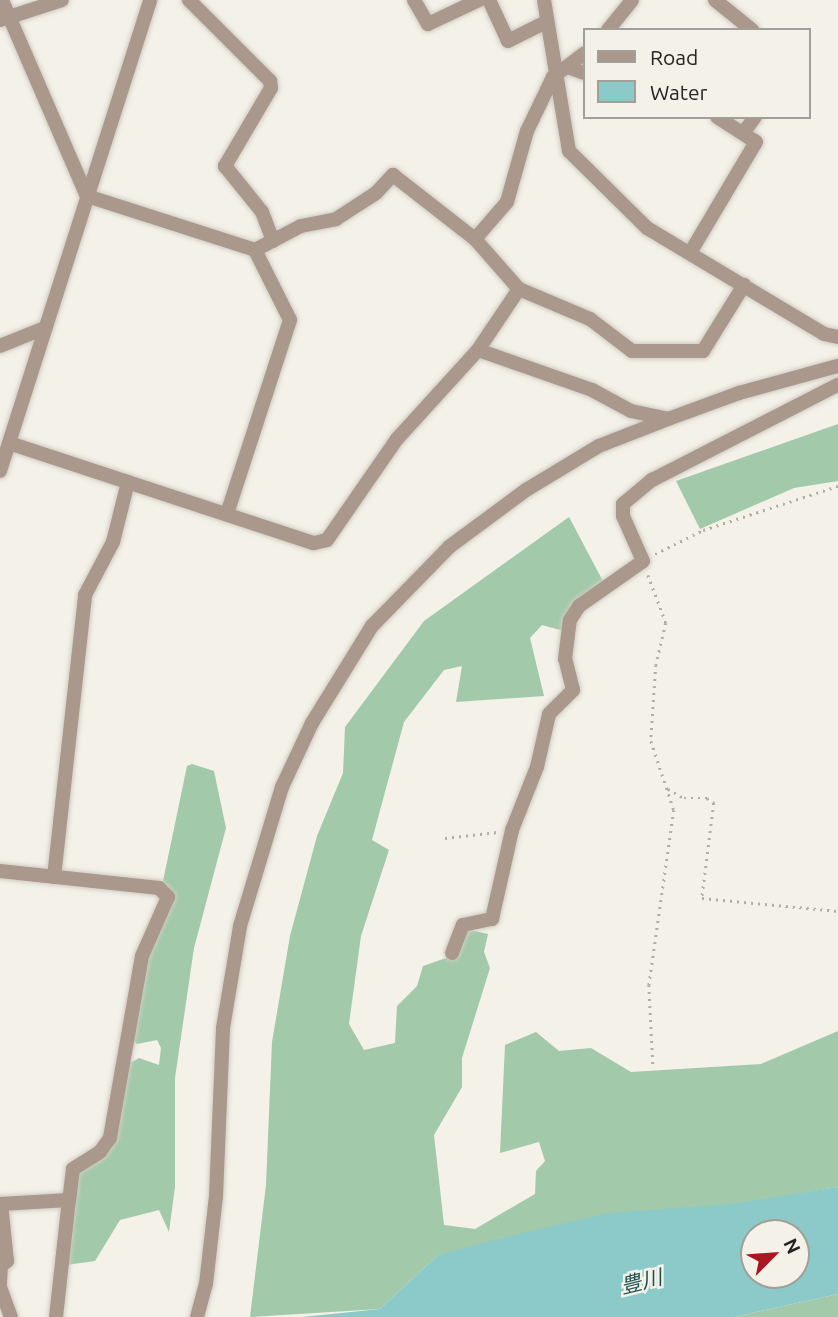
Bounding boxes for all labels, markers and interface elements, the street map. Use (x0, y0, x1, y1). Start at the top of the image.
legend (582, 28, 810, 119)
text: Road (650, 45, 698, 69)
text: Water (650, 80, 708, 104)
north arrow (740, 1219, 810, 1289)
text: N (779, 1235, 805, 1257)
water label: 豊川 (618, 1264, 664, 1298)

